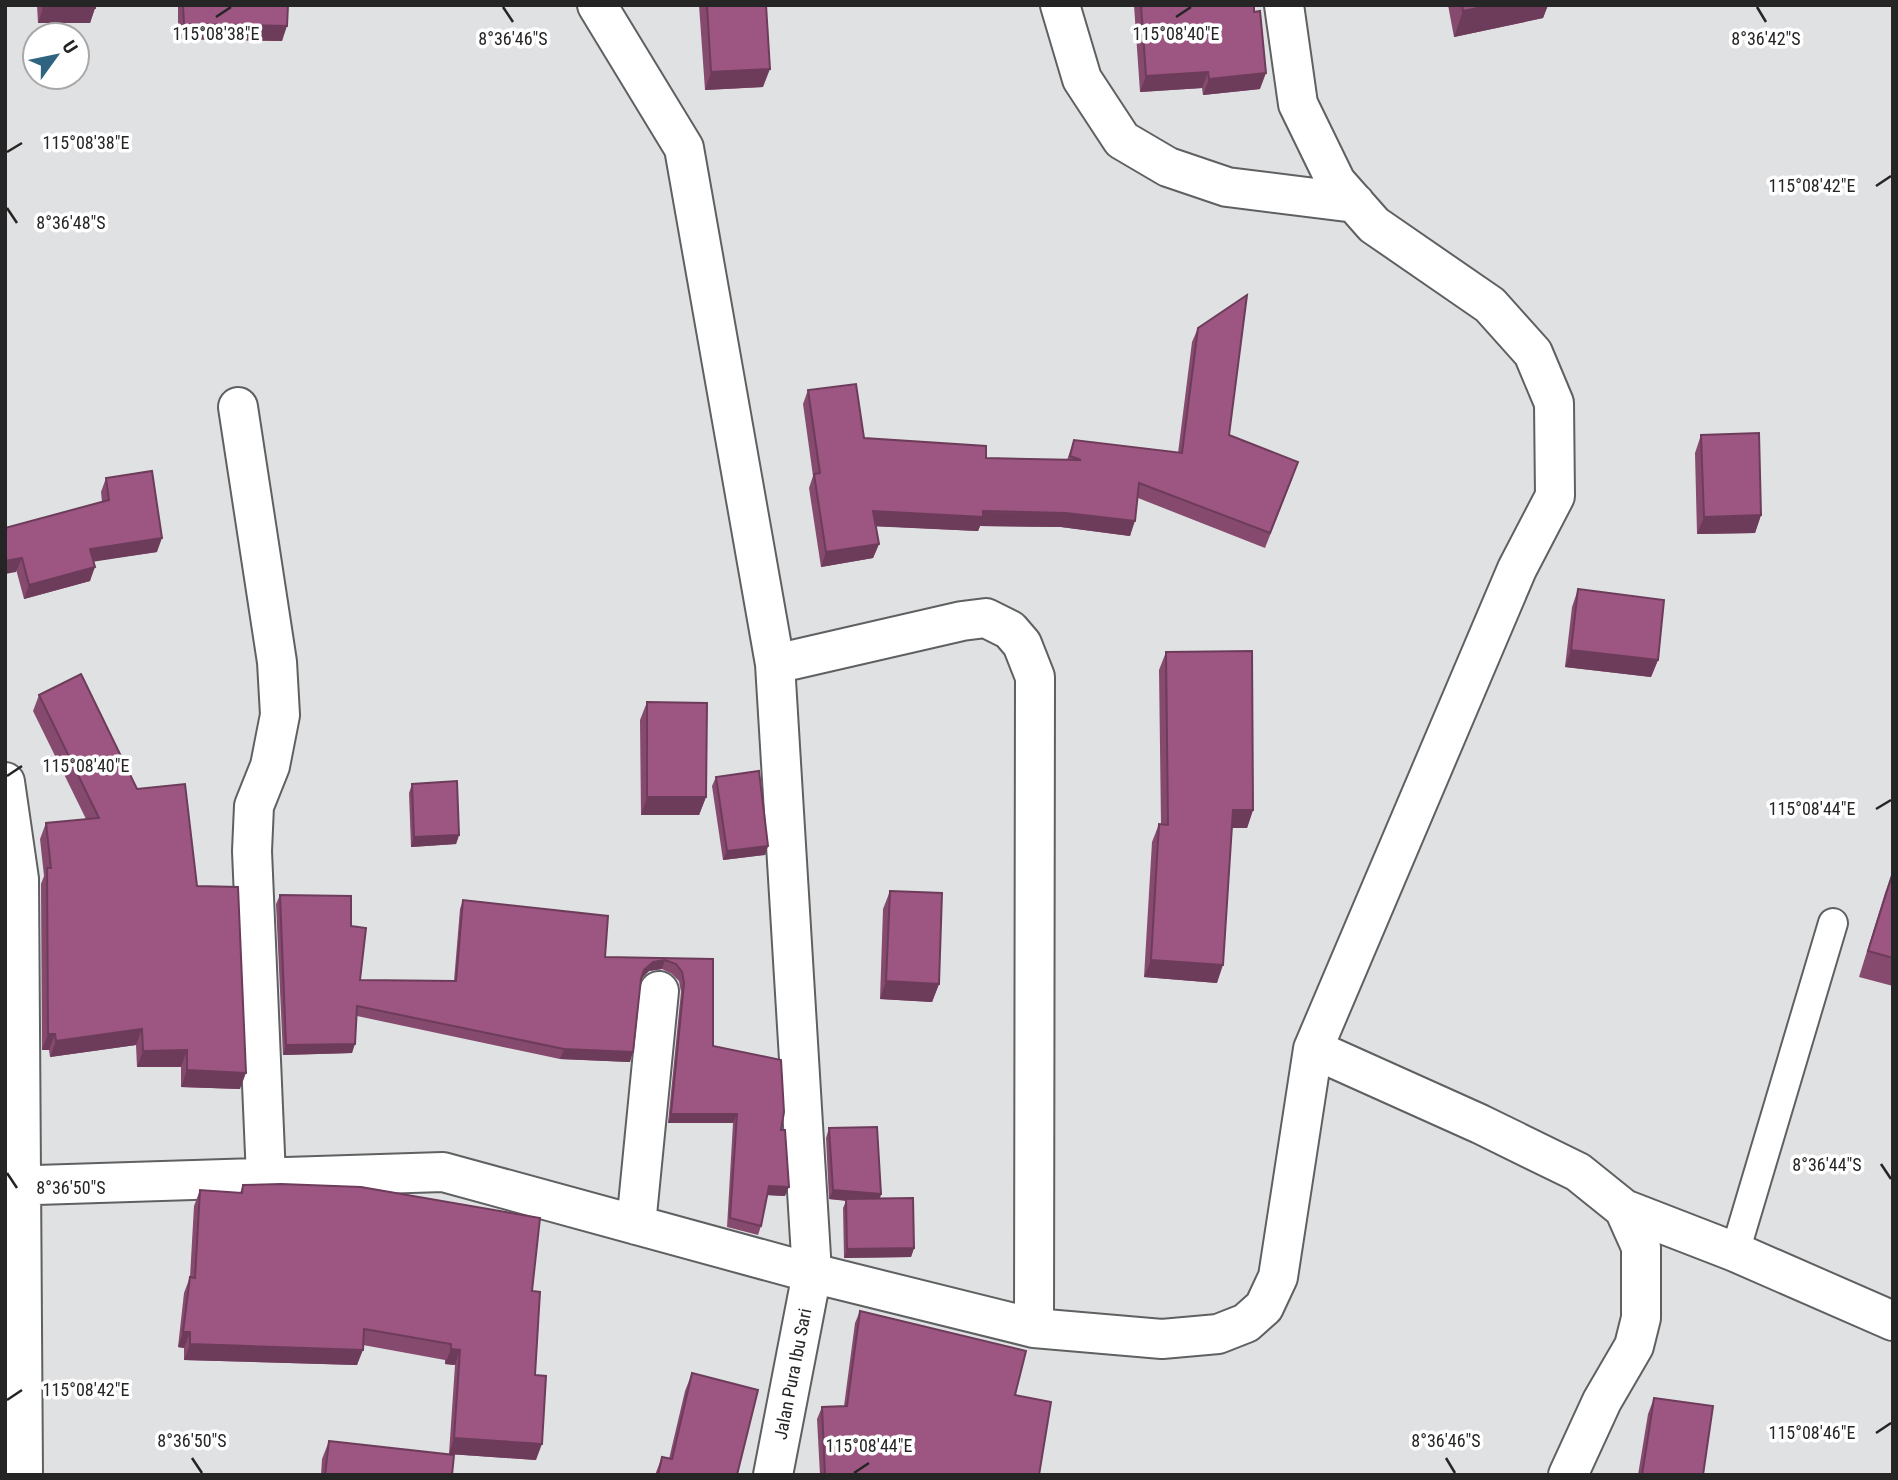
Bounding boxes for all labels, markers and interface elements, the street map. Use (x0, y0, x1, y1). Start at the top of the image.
north arrow (21, 21, 91, 91)
text: 115°08'38"E (173, 23, 259, 44)
text: 115°08'40"E (1133, 23, 1219, 44)
text: 8°36'46"S (478, 28, 548, 49)
text: 8°36'42"S (1731, 28, 1801, 49)
text: U (57, 36, 82, 58)
text: 115°08'38"E (43, 132, 129, 153)
text: 115°08'42"E (1769, 175, 1855, 196)
text: 8°36'48"S (36, 212, 106, 233)
text: 115°08'40"E (43, 755, 129, 776)
text: 115°08'44"E (1769, 798, 1855, 819)
text: 8°36'44"S (1792, 1154, 1862, 1175)
text: 8°36'50"S (36, 1177, 106, 1198)
street label: Jalan Pura Ibu Sari (769, 1306, 816, 1441)
text: 115°08'42"E (43, 1379, 129, 1400)
text: 115°08'46"E (1769, 1422, 1855, 1443)
text: 8°36'50"S (157, 1430, 227, 1451)
text: 8°36'46"S (1411, 1430, 1481, 1451)
text: 115°08'44"E (826, 1435, 912, 1456)

